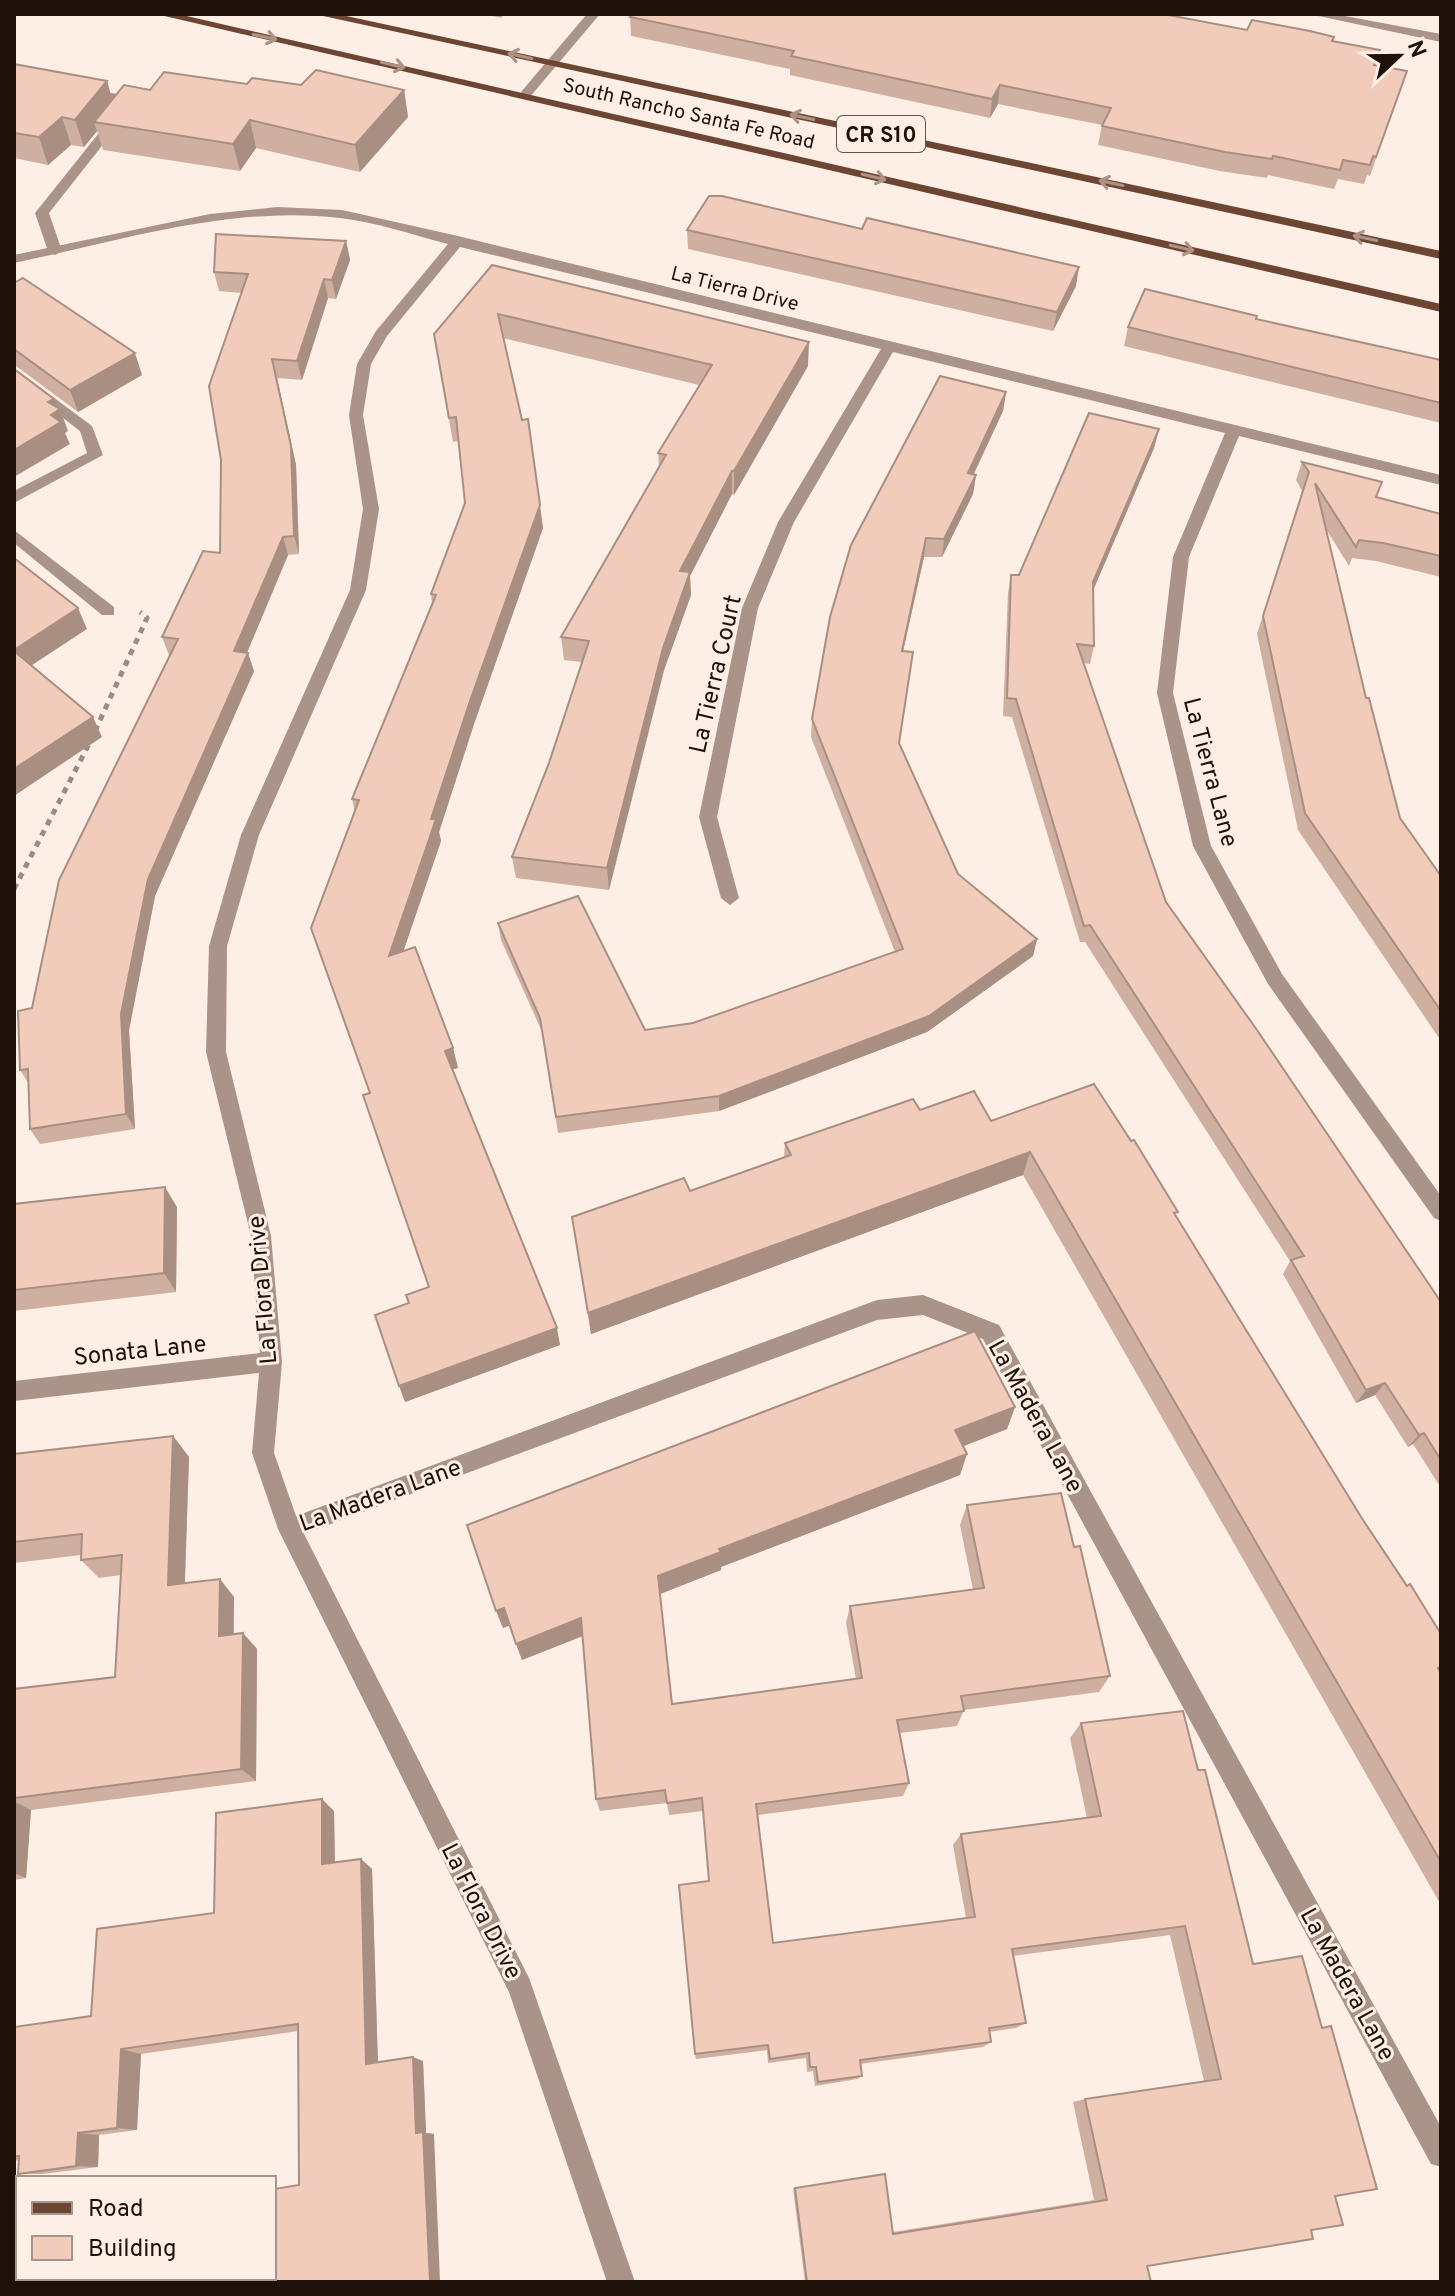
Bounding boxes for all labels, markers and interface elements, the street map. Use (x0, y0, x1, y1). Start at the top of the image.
north arrow (1359, 16, 1439, 96)
one-way arrow (252, 30, 278, 45)
text: N (1400, 37, 1431, 62)
one-way arrow (508, 48, 533, 63)
one-way arrow (379, 58, 405, 73)
street label: South Rancho Santa Fe Road (560, 73, 817, 157)
one-way arrow (789, 109, 815, 124)
road number: CR S10 (837, 116, 925, 152)
one-way arrow (861, 170, 886, 185)
one-way arrow (1098, 175, 1124, 190)
one-way arrow (1352, 230, 1378, 245)
one-way arrow (1168, 242, 1194, 257)
street label: La Tierra Drive (668, 261, 801, 318)
street label: La Tierra Court (684, 592, 750, 757)
street label: La Tierra Lane (1175, 695, 1243, 851)
street label: La Flora Drive (243, 1214, 285, 1365)
street label: Sonata Lane (72, 1330, 208, 1374)
street label: La Madera Lane (980, 1335, 1089, 1499)
street label: La Madera Lane (296, 1454, 466, 1540)
street label: La Flora Drive (433, 1839, 527, 1985)
street label: La Madera Lane (1292, 1903, 1401, 2067)
legend (16, 2176, 276, 2280)
text: Road (88, 2195, 144, 2225)
text: Building (88, 2235, 177, 2265)

